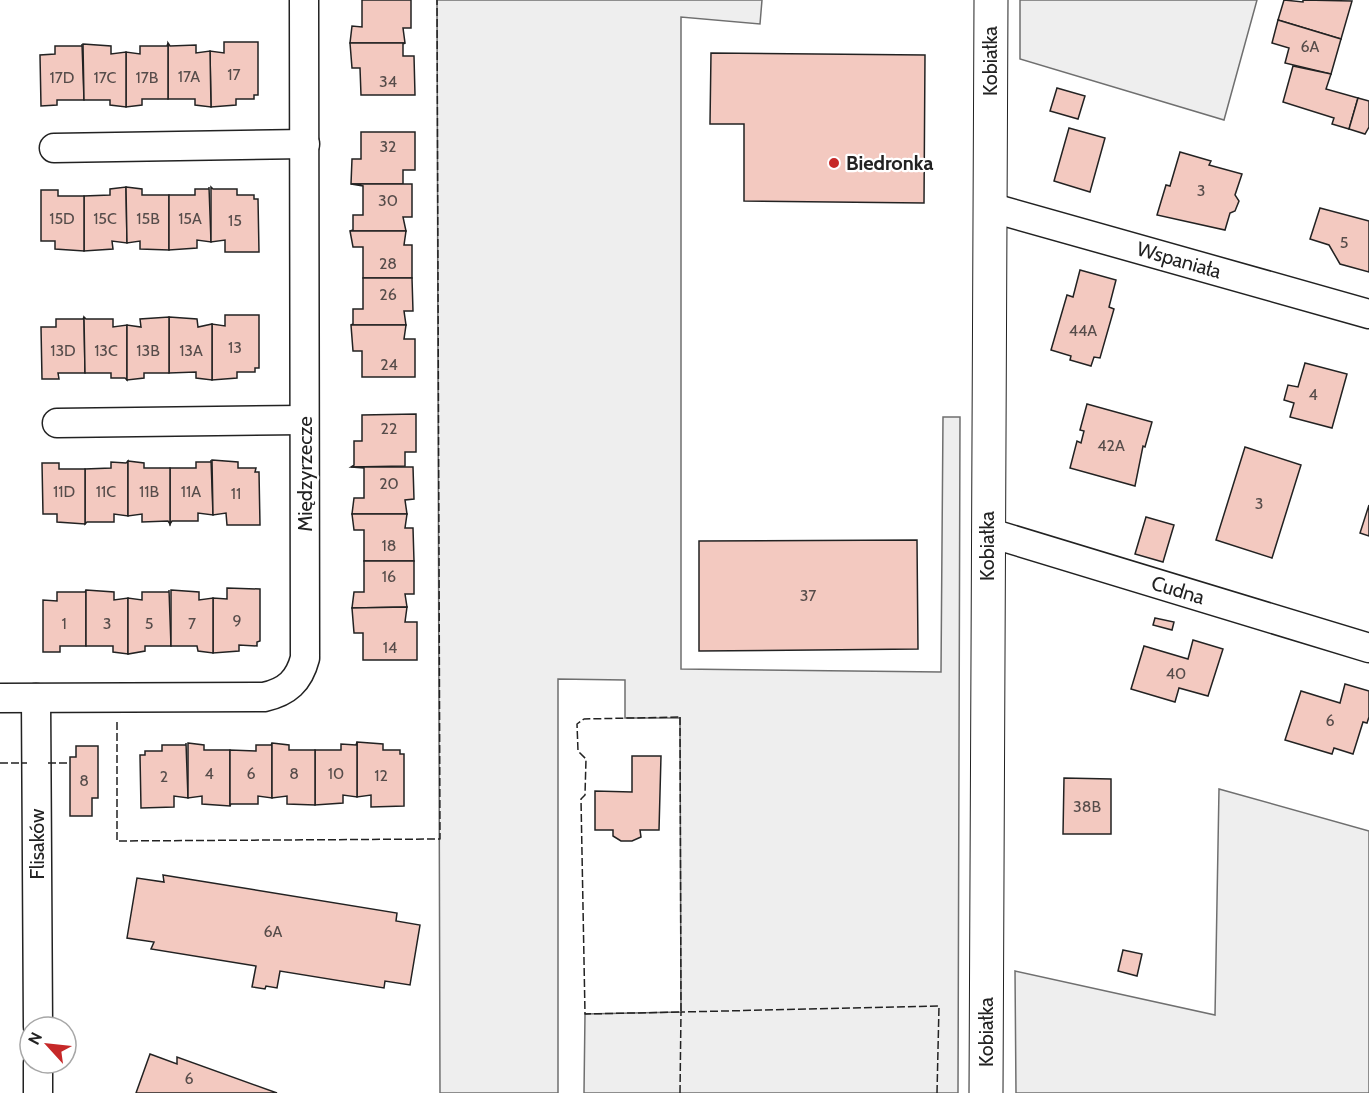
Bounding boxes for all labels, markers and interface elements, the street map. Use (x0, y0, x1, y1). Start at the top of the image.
street label: Kobiałka (978, 26, 1002, 96)
house number: 6A (1301, 37, 1320, 56)
house number: 17 (227, 65, 241, 84)
house number: 17A (178, 67, 200, 86)
house number: 17D (50, 68, 74, 87)
house number: 17C (94, 68, 117, 87)
house number: 17B (136, 68, 159, 87)
house number: 34 (379, 72, 397, 91)
house number: 32 (379, 137, 397, 156)
place label: Biedronka (846, 151, 933, 175)
marker: Biedronka (827, 156, 841, 170)
house number: 3 (1197, 181, 1205, 200)
house number: 30 (378, 191, 398, 210)
house number: 15D (49, 209, 75, 228)
house number: 15C (93, 209, 117, 228)
house number: 15B (136, 209, 160, 228)
house number: 15A (178, 209, 202, 228)
house number: 15 (228, 211, 242, 230)
house number: 5 (1340, 233, 1348, 252)
street label: Wspaniała (1134, 237, 1224, 284)
house number: 28 (379, 254, 397, 273)
house number: 26 (379, 285, 397, 304)
house number: 44A (1069, 321, 1097, 340)
house number: 13 (228, 338, 242, 357)
house number: 13D (50, 341, 76, 360)
house number: 13C (94, 341, 118, 360)
house number: 13B (136, 341, 160, 360)
house number: 13A (179, 341, 203, 360)
house number: 24 (380, 355, 398, 374)
house number: 4 (1308, 385, 1318, 404)
street label: Międzyrzecze (293, 416, 317, 532)
house number: 22 (381, 419, 397, 438)
house number: 42A (1097, 436, 1125, 455)
house number: 20 (379, 474, 399, 493)
house number: 11D (53, 482, 75, 501)
house number: 11C (96, 482, 116, 501)
house number: 11B (139, 482, 159, 501)
house number: 11A (181, 482, 201, 501)
house number: 11 (231, 484, 241, 503)
house number: 3 (1255, 494, 1263, 513)
street label: Kobiałka (975, 511, 999, 581)
house number: 18 (382, 536, 396, 555)
house number: 16 (382, 567, 396, 586)
street label: Cudna (1148, 571, 1208, 610)
house number: 37 (800, 586, 816, 605)
house number: 9 (232, 611, 242, 630)
house number: 1 (61, 614, 67, 633)
house number: 3 (103, 614, 111, 633)
house number: 5 (145, 614, 153, 633)
house number: 7 (188, 614, 196, 633)
house number: 14 (383, 638, 397, 657)
house number: 40 (1166, 664, 1186, 683)
house number: 6 (1325, 711, 1335, 730)
house number: 4 (204, 764, 214, 783)
house number: 6 (246, 764, 256, 783)
house number: 8 (289, 764, 299, 783)
house number: 10 (328, 764, 344, 783)
house number: 12 (374, 766, 388, 785)
house number: 2 (160, 767, 168, 786)
house number: 8 (79, 771, 89, 790)
house number: 38B (1073, 797, 1101, 816)
street label: Flisaków (25, 808, 49, 880)
house number: 6A (264, 922, 283, 941)
street label: Kobiałka (974, 997, 998, 1067)
north arrow (18, 1015, 78, 1075)
text: N (24, 1029, 46, 1048)
house number: 6 (184, 1069, 194, 1088)

